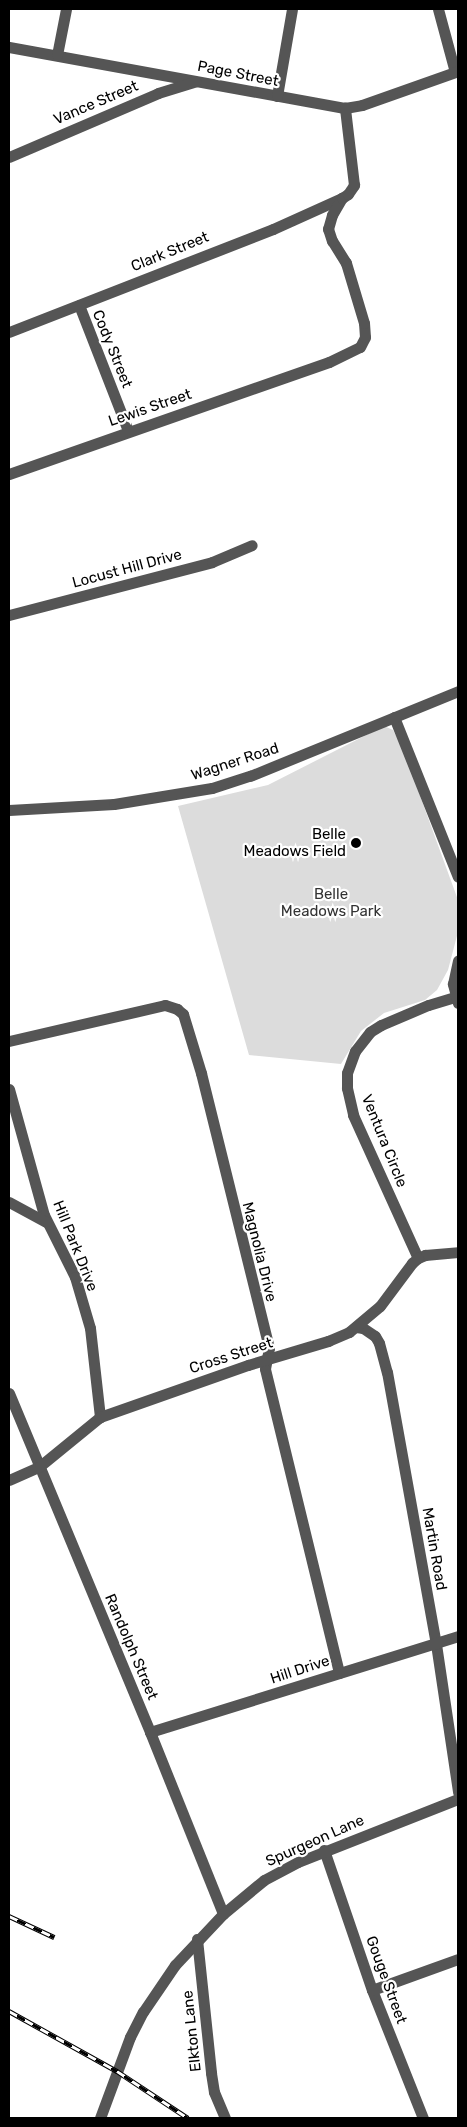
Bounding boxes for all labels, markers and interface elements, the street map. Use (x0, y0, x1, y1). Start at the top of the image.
street label: Page Street (196, 57, 280, 91)
street label: Vance Street (51, 77, 141, 129)
street label: Clark Street (128, 228, 212, 276)
street label: Cody Street (88, 307, 136, 391)
street label: Lewis Street (106, 385, 194, 431)
street label: Locust Hill Drive (70, 546, 184, 592)
street label: Wagner Road (189, 739, 281, 785)
place label: Belle Meadows Field (244, 825, 346, 860)
marker: Belle Meadows Field (350, 837, 362, 849)
park label: Belle Meadows Park (281, 885, 381, 920)
street label: Ventura Circle (357, 1092, 411, 1190)
street label: Hill Park Drive (49, 1198, 101, 1294)
street label: Magnolia Drive (238, 1200, 280, 1304)
street label: Cross Street (187, 1334, 275, 1378)
street label: Martin Road (418, 1506, 450, 1592)
street label: Randolph Street (101, 1591, 161, 1703)
street label: Hill Drive (268, 1652, 332, 1688)
street label: Spurgeon Lane (263, 1811, 367, 1871)
street label: Gouge Street (362, 1934, 410, 2026)
street label: Elkton Lane (179, 1989, 205, 2073)

